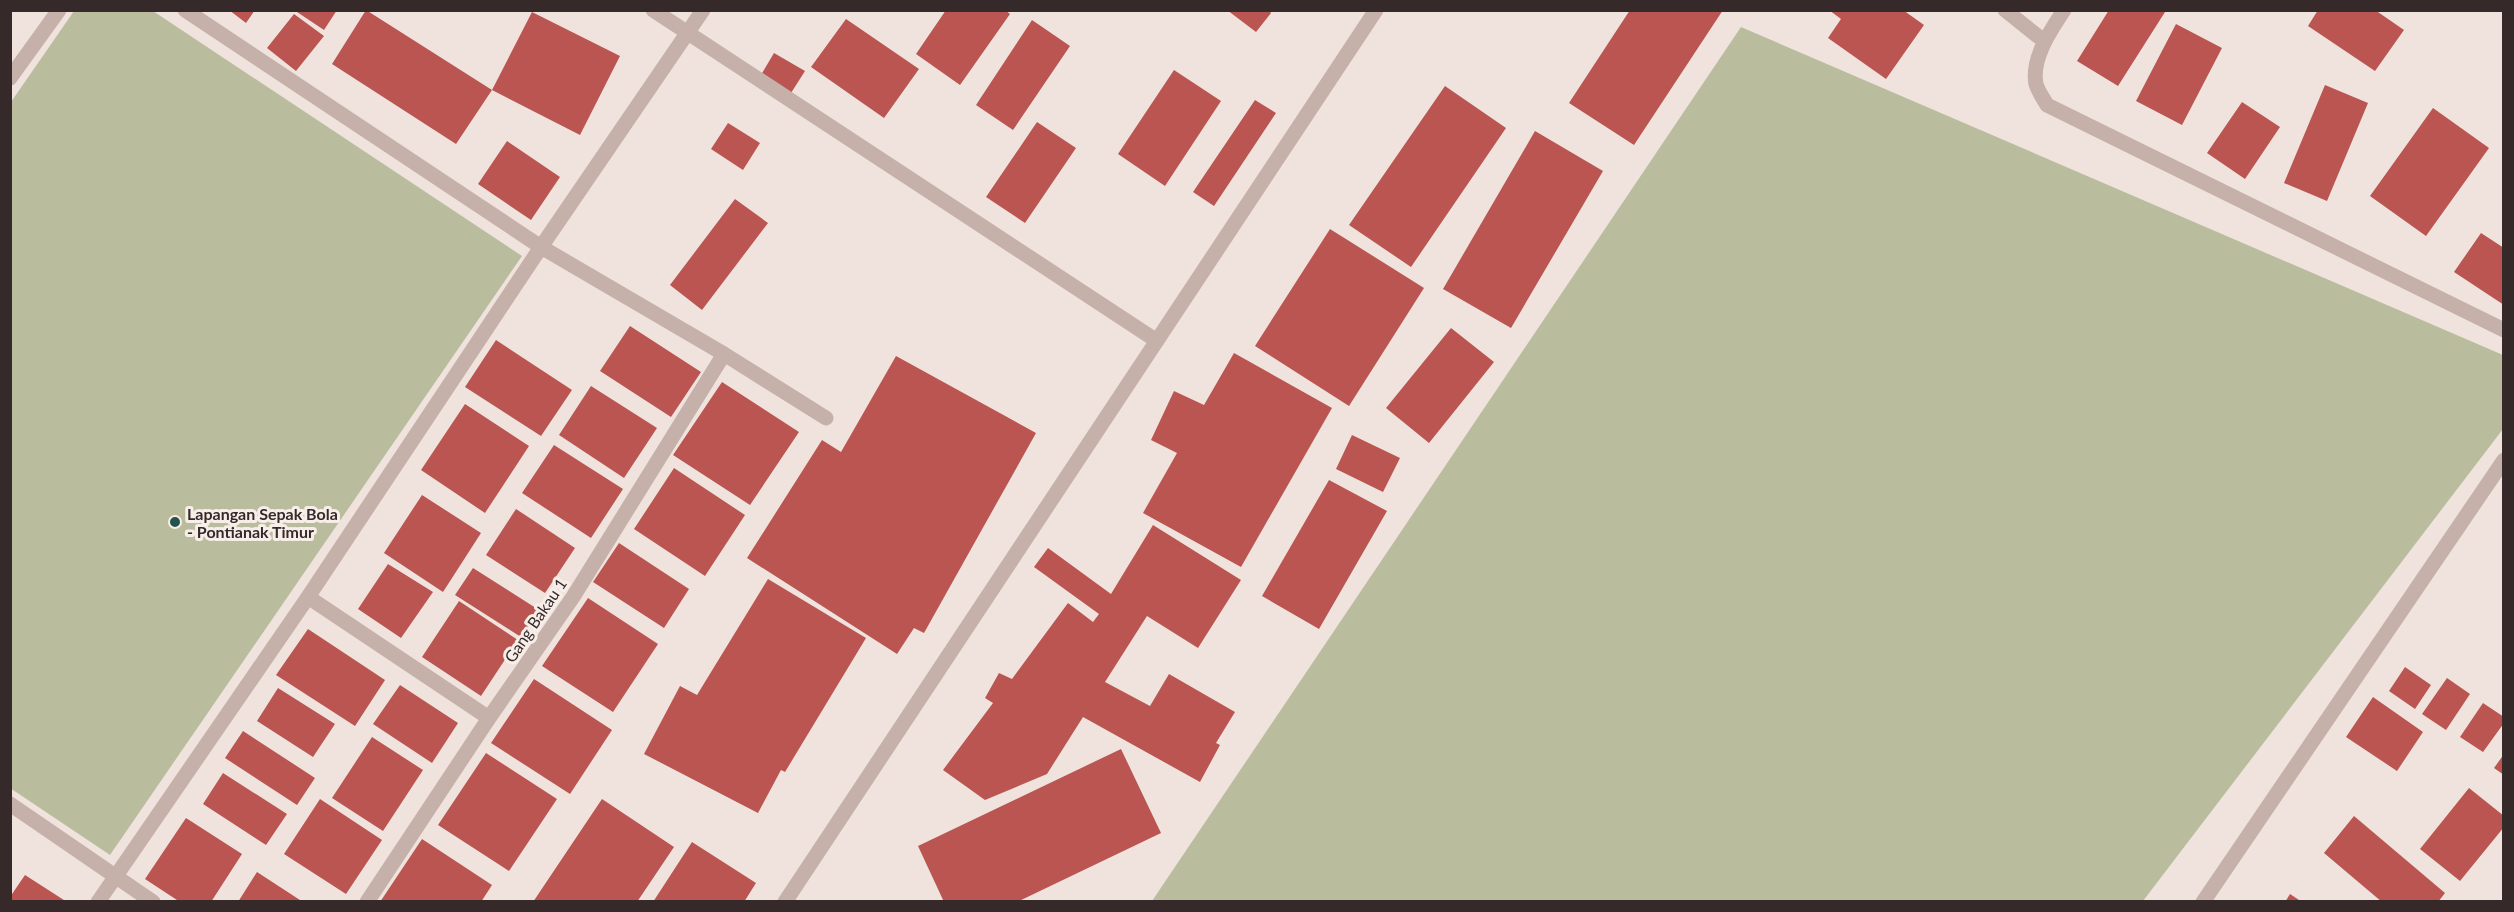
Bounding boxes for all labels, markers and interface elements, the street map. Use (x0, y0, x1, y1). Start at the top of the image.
place label: Lapangan Sepak Bola - Pontianak Timur (187, 504, 338, 541)
marker: Lapangan Sepak Bola - Pontianak Timur (168, 515, 182, 529)
street label: Gang Bakau 1 (500, 574, 570, 666)

